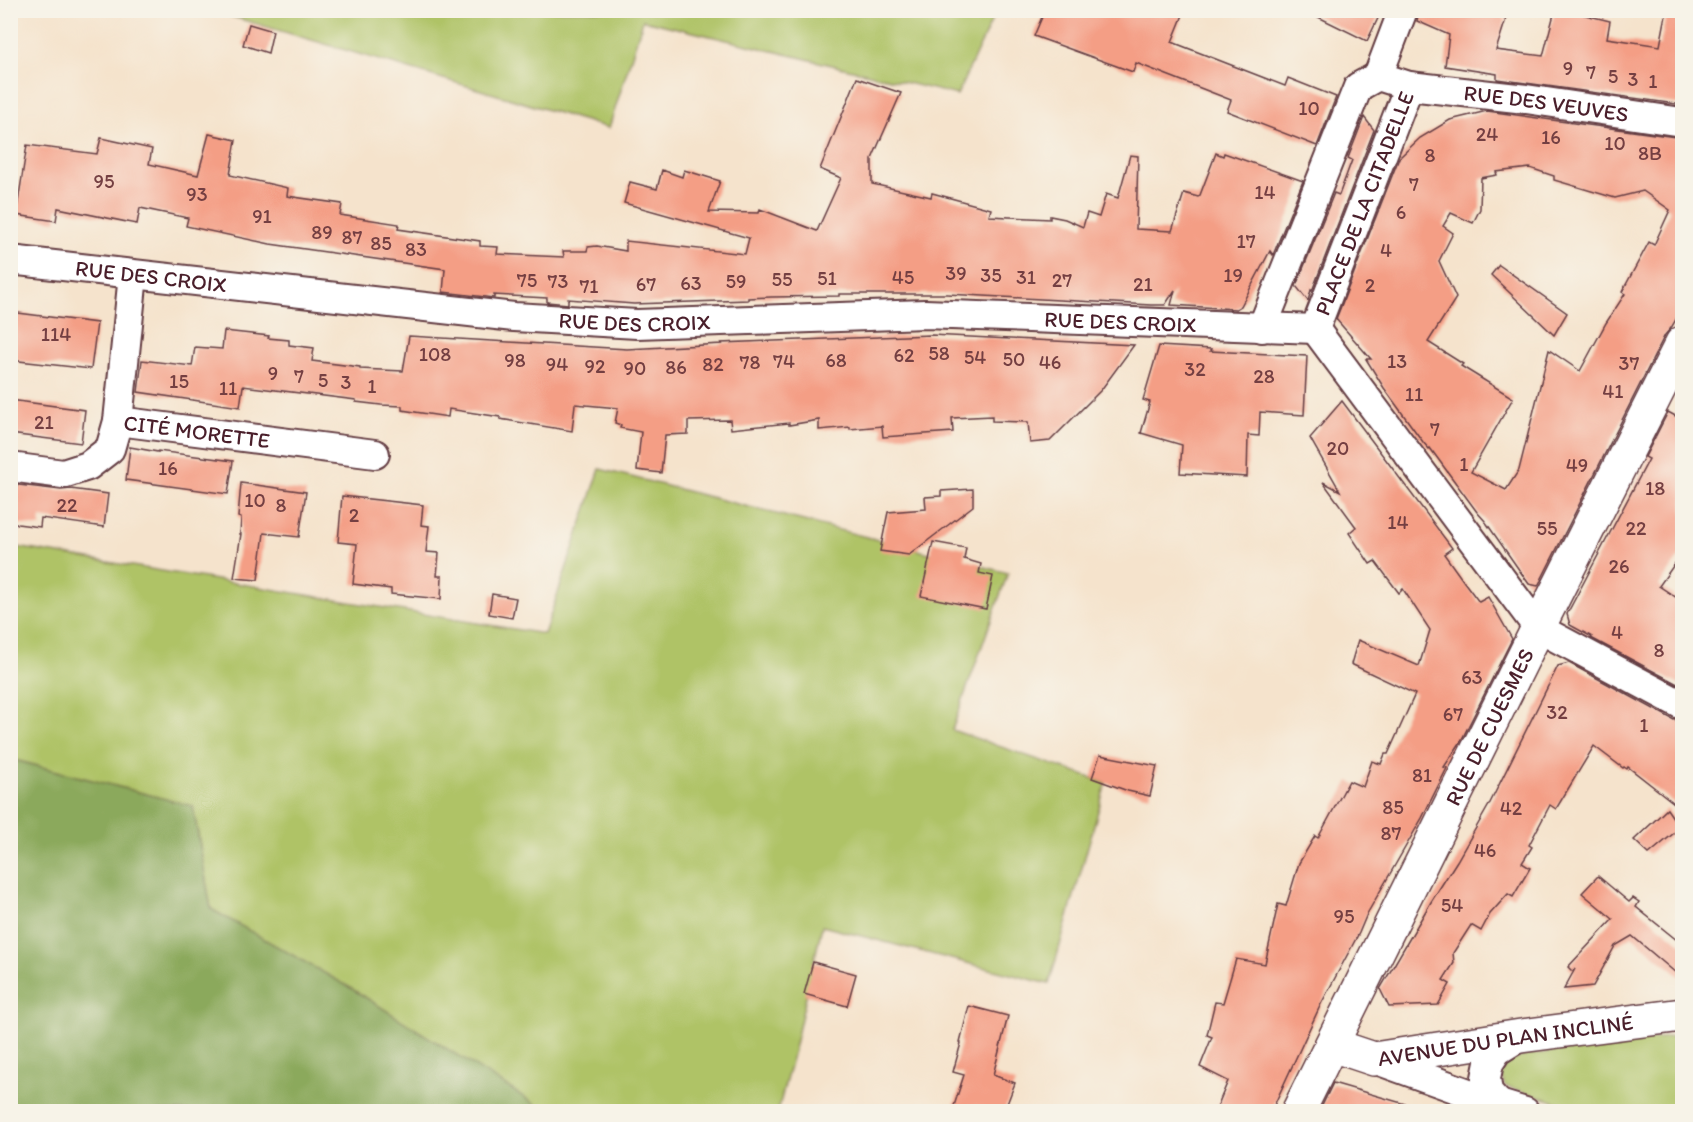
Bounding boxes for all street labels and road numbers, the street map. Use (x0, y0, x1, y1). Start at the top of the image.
street label: RUE DES VEUVES (1462, 79, 1630, 128)
street label: PLACE DE LA CITADELLE (1309, 87, 1420, 319)
street label: RUE DES CROIX (74, 254, 228, 298)
street label: RUE DES CROIX (1044, 306, 1197, 338)
street label: RUE DES CROIX (558, 307, 711, 338)
street label: CITÉ MORETTE (122, 409, 271, 454)
street label: RUE DE CUESMES (1439, 644, 1540, 810)
street label: AVENUE DU PLAN INCLINÉ (1376, 1009, 1635, 1072)

